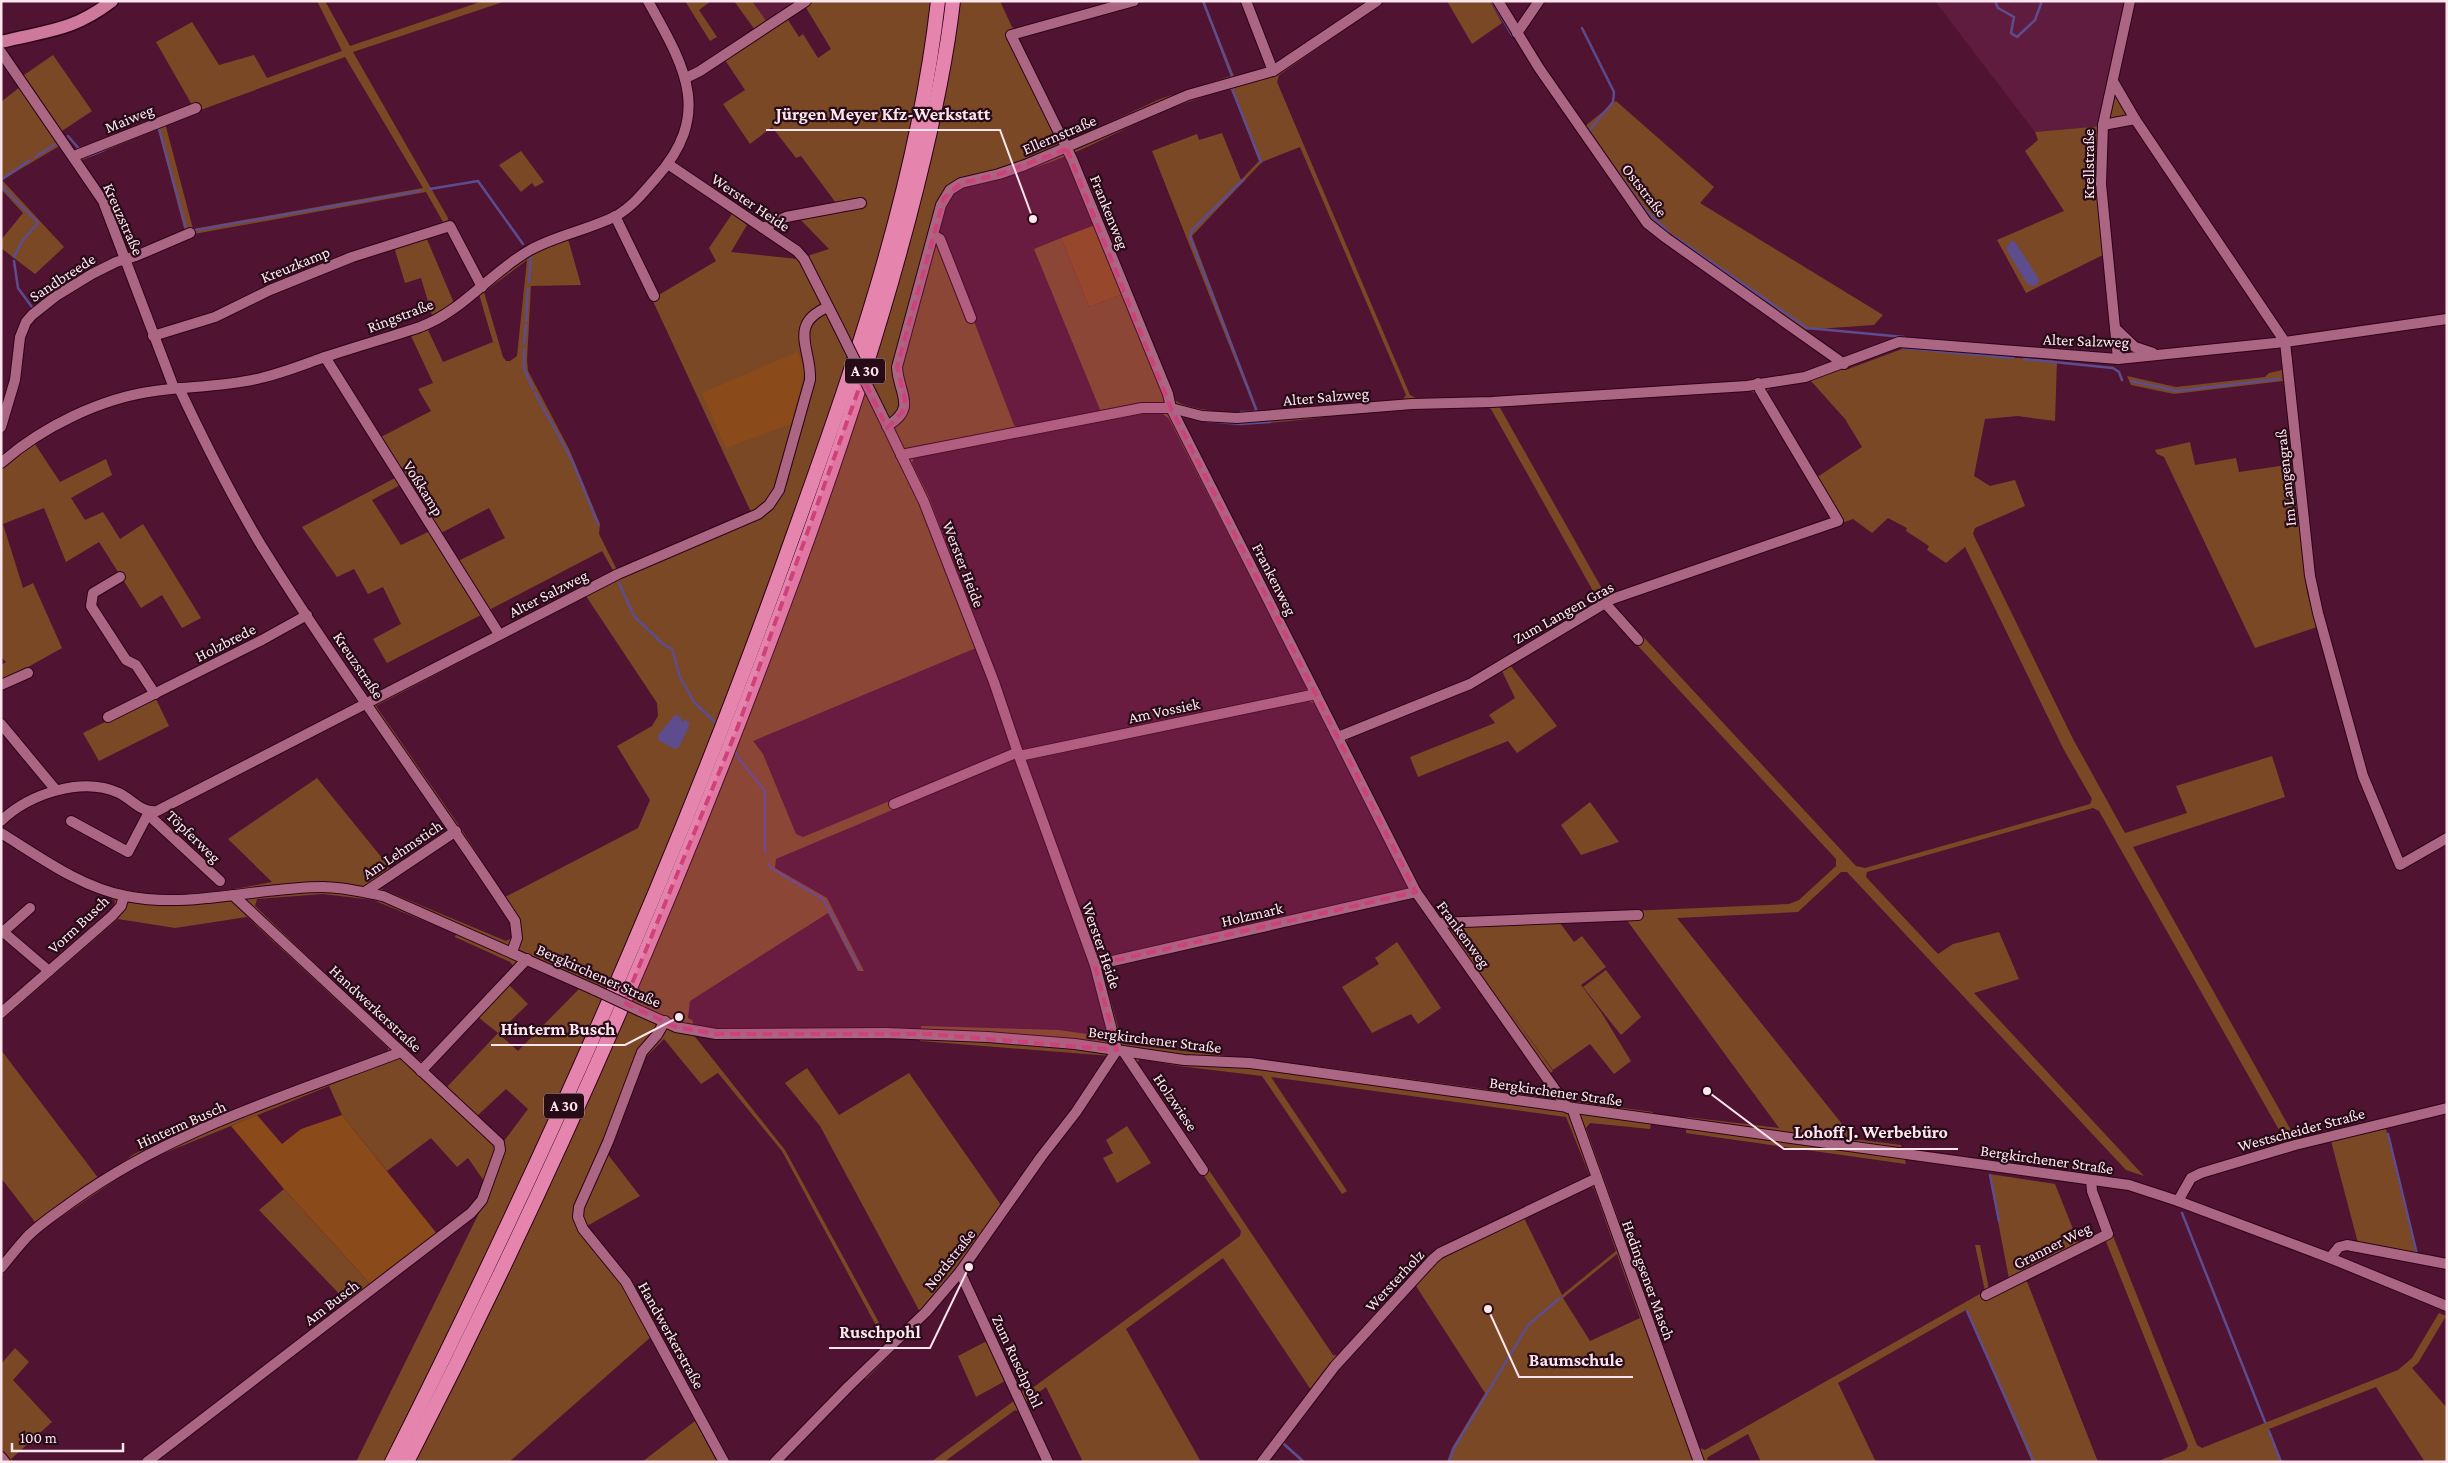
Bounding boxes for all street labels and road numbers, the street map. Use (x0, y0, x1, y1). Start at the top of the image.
street label: Maiweg (102, 101, 157, 137)
street label: Ellernstraße (1020, 111, 1099, 158)
street label: Krellstraße (2080, 129, 2097, 199)
street label: Oststraße (1619, 160, 1671, 220)
street label: Werster Heide (708, 170, 793, 235)
street label: Frankenweg (1086, 173, 1132, 252)
street label: Kreuzstraße (100, 181, 147, 258)
street label: Kreuzkamp (258, 243, 333, 287)
street label: Sandbreede (26, 250, 98, 305)
street label: Ringstraße (365, 295, 436, 337)
street label: Alter Salzweg (2042, 330, 2130, 352)
road number: A 30 (845, 358, 885, 384)
street label: Alter Salzweg (1282, 384, 1370, 410)
street label: Im Langengraß (2272, 428, 2300, 527)
street label: Voßkamp (399, 458, 447, 519)
street label: Werster Heide (939, 519, 988, 610)
street label: Frankenweg (1248, 540, 1300, 619)
street label: Alter Salzweg (506, 566, 591, 622)
street label: Zum Langen Gras (1510, 578, 1617, 648)
street label: Holzbrede (192, 620, 258, 665)
street label: Kreuzstraße (330, 629, 387, 702)
street label: Am Vossiek (1127, 695, 1202, 726)
street label: Töpferweg (163, 807, 224, 867)
street label: Am Lehmstich (359, 816, 446, 882)
street label: Vorm Busch (45, 892, 112, 957)
street label: Frankenweg (1433, 897, 1494, 972)
street label: Werster Heide (1079, 899, 1124, 991)
street label: Holzmark (1220, 899, 1285, 930)
street label: Bergkirchener Straße (534, 940, 664, 1011)
street label: Handwerkerstraße (326, 961, 425, 1055)
street label: Bergkirchener Straße (1087, 1023, 1223, 1057)
street label: Holzwiese (1150, 1070, 1201, 1134)
street label: Bergkirchener Straße (1488, 1074, 1624, 1110)
road number: A 30 (544, 1094, 584, 1118)
street label: Hinterm Busch (134, 1097, 229, 1152)
street label: Westscheider Straße (2236, 1104, 2366, 1155)
street label: Bergkirchener Straße (1979, 1142, 2115, 1178)
street label: Hedingsener Masch (1618, 1218, 1678, 1343)
street label: Granner Weg (2011, 1219, 2094, 1273)
street label: Nordstraße (920, 1226, 978, 1293)
street label: Wersterholz (1361, 1246, 1427, 1315)
street label: Am Busch (301, 1276, 362, 1328)
street label: Handwerkerstraße (635, 1279, 708, 1392)
street label: Zum Ruschpohl (988, 1312, 1046, 1411)

